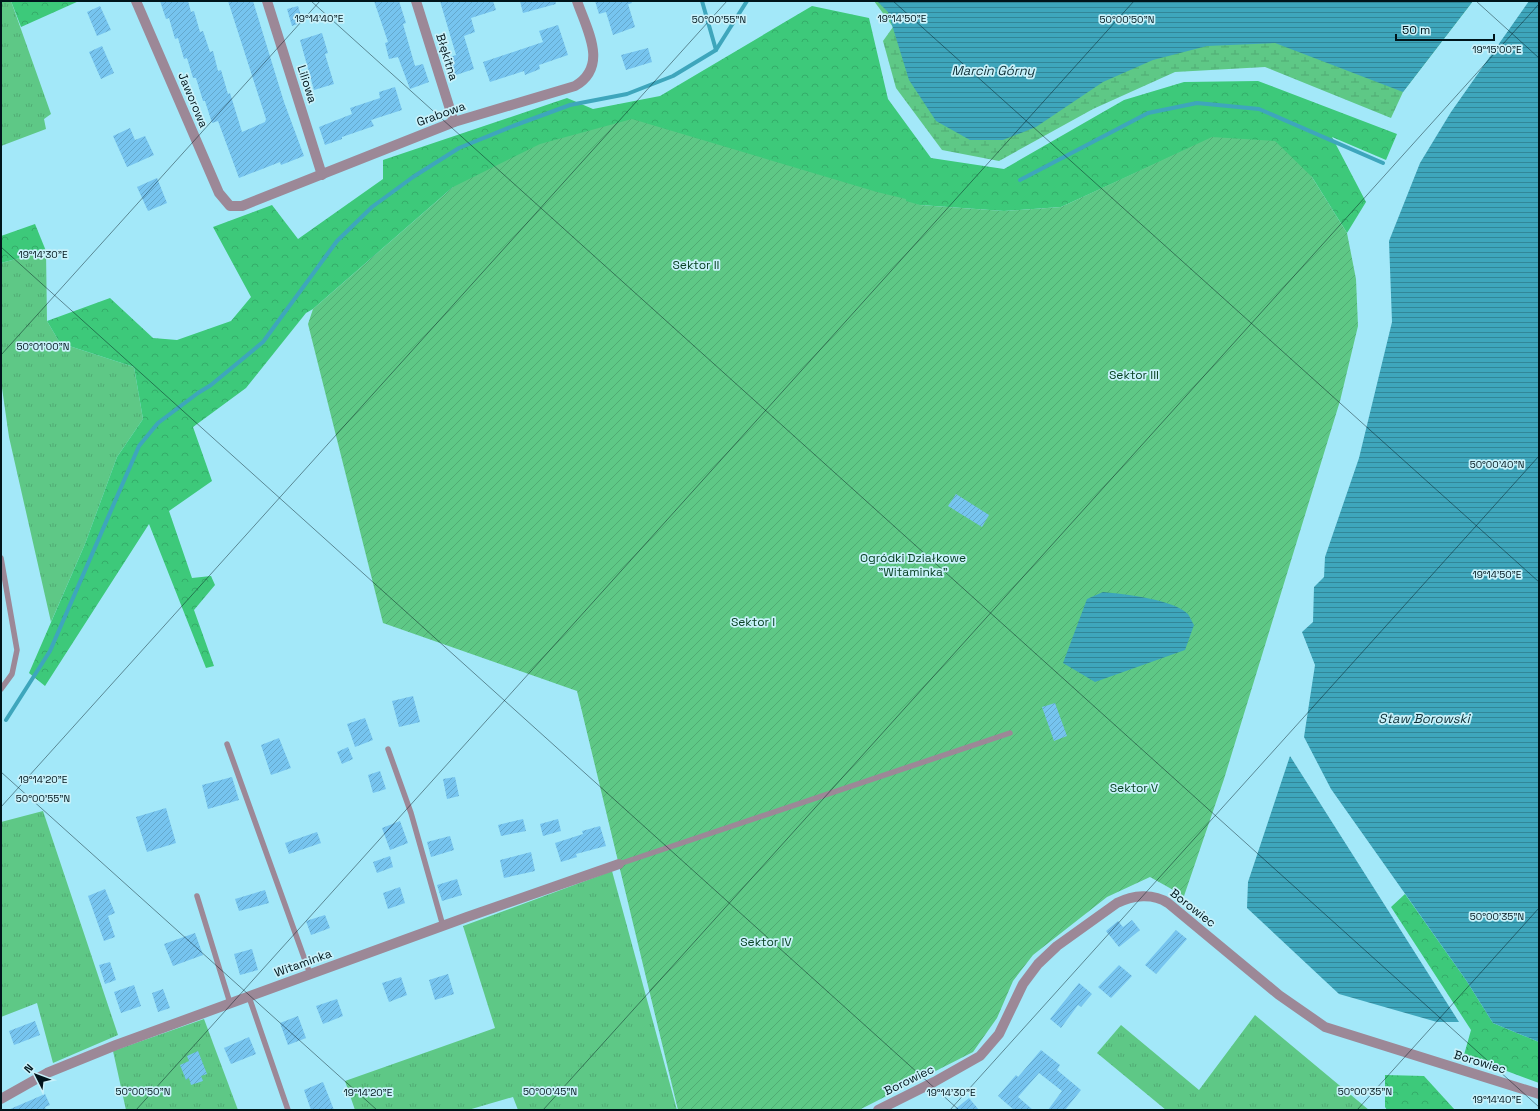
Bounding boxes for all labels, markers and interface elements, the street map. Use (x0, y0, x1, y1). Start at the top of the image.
text: 19°14'40"E (295, 12, 344, 25)
text: 19°14'50"E (878, 12, 927, 25)
text: 50°00'55"N (692, 13, 746, 26)
text: 50°00'50"N (1100, 13, 1154, 26)
scale bar (1396, 16, 1494, 42)
text: 50 m (1402, 22, 1430, 38)
street label: Błękitna (432, 31, 462, 83)
text: 19°15'00"E (1472, 43, 1522, 56)
water label: Marcin Górny (952, 62, 1036, 79)
street label: Liliowa (293, 63, 321, 105)
street label: Jaworowa (174, 70, 212, 130)
street label: Grabowa (414, 98, 468, 130)
text: 19°14'30"E (18, 248, 68, 261)
park label: Sektor II (672, 257, 720, 273)
text: 50°01'00"N (16, 340, 70, 353)
park label: Sektor III (1109, 367, 1159, 383)
text: 50°00'40"N (1470, 458, 1524, 471)
park label: Ogródki Działkowe "Witaminka" (860, 550, 966, 580)
text: 19°14'50"E (1473, 568, 1522, 581)
park label: Sektor I (731, 614, 775, 630)
water label: Staw Borowski (1378, 710, 1472, 727)
text: 19°14'20"E (18, 773, 68, 786)
park label: Sektor V (1110, 780, 1159, 796)
text: 50°00'55"N (16, 792, 70, 805)
street label: Borowiec (1167, 885, 1219, 931)
text: 50°00'35"N (1470, 910, 1524, 923)
park label: Sektor IV (740, 934, 792, 950)
street label: Witaminka (272, 945, 334, 981)
street label: Borowiec (1452, 1046, 1508, 1078)
north arrow (16, 1055, 56, 1095)
text: N (21, 1061, 36, 1076)
street label: Borowiec (881, 1061, 937, 1099)
text: 50°00'50"N (116, 1085, 170, 1098)
text: 50°00'45"N (523, 1085, 577, 1098)
text: 50°00'35"N (1338, 1085, 1392, 1098)
text: 19°14'20"E (343, 1086, 393, 1099)
text: 19°14'30"E (926, 1086, 976, 1099)
text: 19°14'40"E (1473, 1093, 1522, 1106)

